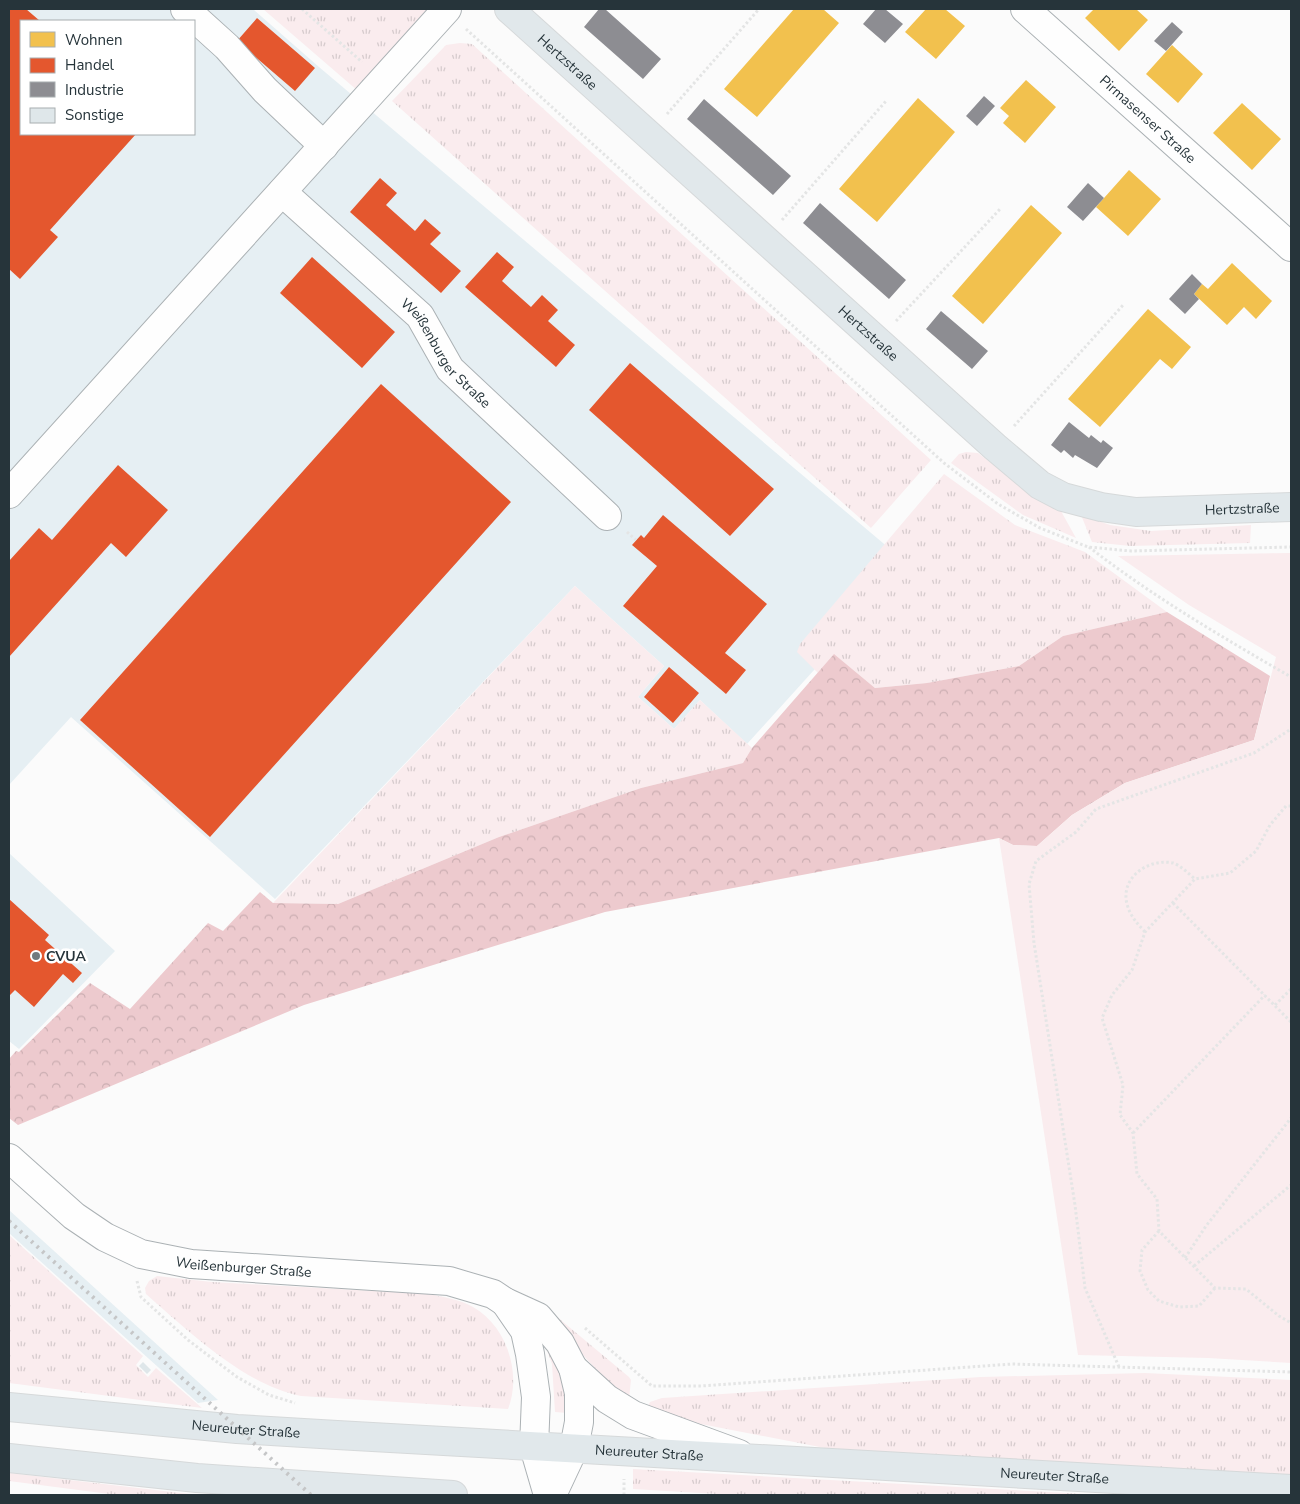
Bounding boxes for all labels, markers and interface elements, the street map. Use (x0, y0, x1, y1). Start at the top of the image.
legend (20, 20, 195, 135)
text: Wohnen (65, 30, 123, 50)
street label: Hertzstraße (533, 30, 602, 94)
text: Handel (65, 55, 115, 75)
street label: Pirmasenser Straße (1095, 71, 1200, 168)
text: Industrie (65, 80, 124, 100)
text: Sonstige (65, 105, 124, 125)
street label: Weißenburger Straße (396, 294, 495, 412)
street label: Hertzstraße (834, 301, 902, 366)
street label: Hertzstraße (1205, 498, 1280, 520)
place label: CVUA (46, 947, 86, 966)
marker: CVUA (30, 950, 42, 962)
street label: Weißenburger Straße (174, 1252, 312, 1282)
street label: Neureuter Straße (191, 1416, 301, 1443)
street label: Neureuter Straße (594, 1441, 704, 1466)
street label: Neureuter Straße (1000, 1464, 1109, 1489)

